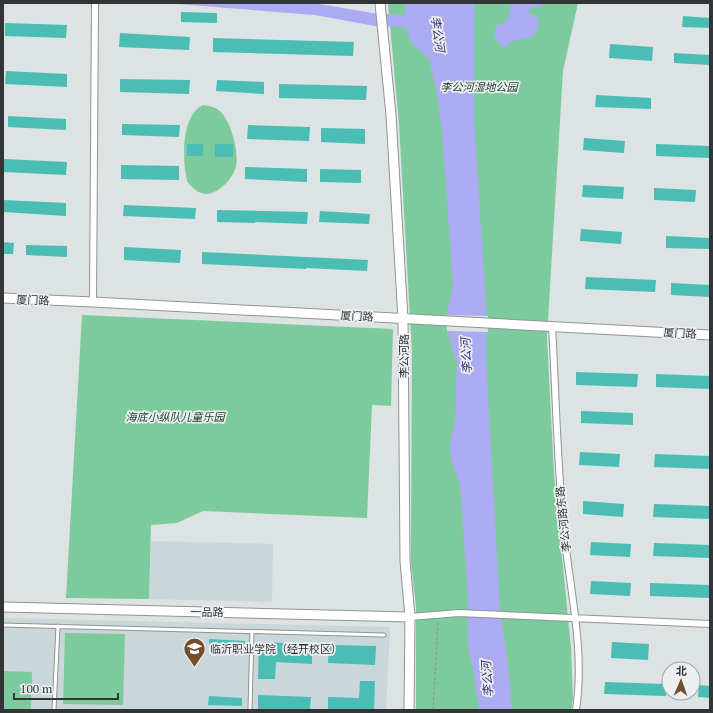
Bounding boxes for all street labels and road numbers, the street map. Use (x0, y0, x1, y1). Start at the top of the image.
street label: 厦门路 (16, 292, 50, 308)
street label: 厦门路 (340, 308, 374, 324)
street label: 厦门路 (663, 325, 697, 341)
street label: 李公河路 (397, 334, 411, 378)
street label: 李公河路东路 (553, 485, 573, 553)
street label: 一品路 (190, 605, 224, 619)

